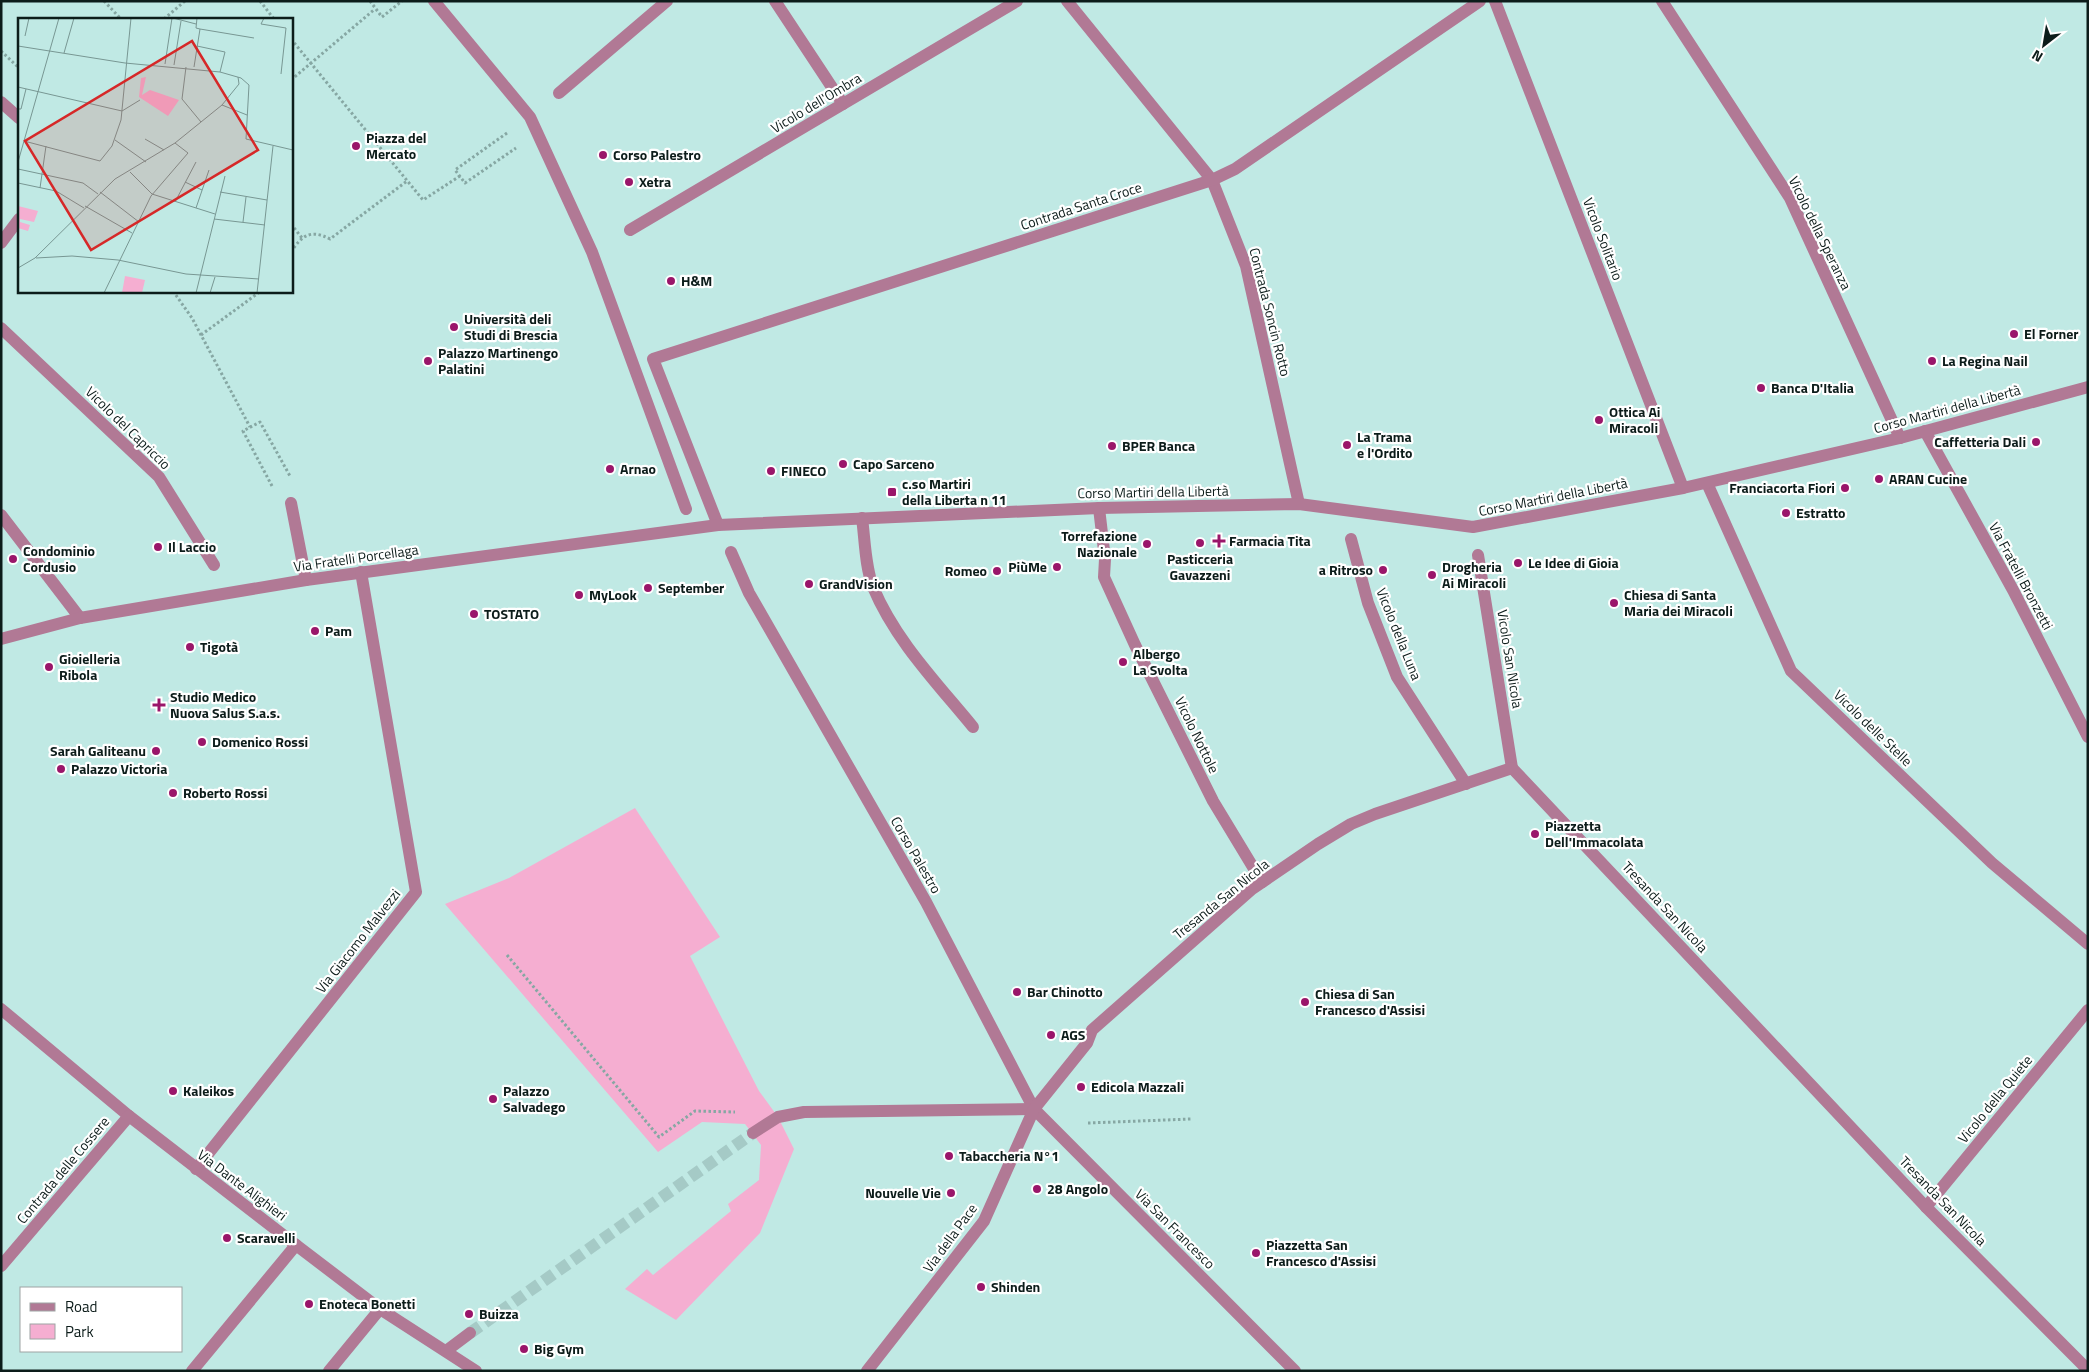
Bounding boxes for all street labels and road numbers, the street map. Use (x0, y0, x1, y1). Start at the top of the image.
street label: Vicolo dell'Ombra (766, 67, 865, 138)
street label: Vicolo della Speranza (1784, 172, 1857, 293)
street label: Contrada Santa Croce (1017, 176, 1144, 235)
street label: Vicolo Solitario (1578, 195, 1629, 283)
street label: Contrada Soncin Rotto (1244, 245, 1297, 378)
street label: Corso Martiri della Libertà (1871, 379, 2023, 438)
street label: Vicolo del Capriccio (81, 381, 176, 474)
street label: Corso Martiri della Libertà (1477, 472, 1629, 521)
street label: Corso Martiri della Libertà (1077, 480, 1229, 503)
street label: Via Fratelli Bronzetti (1984, 518, 2059, 633)
street label: Via Fratelli Porcellaga (292, 538, 420, 577)
street label: Vicolo della Luna (1371, 584, 1428, 683)
street label: Vicolo San Nicola (1492, 608, 1529, 710)
street label: Vicolo delle Stelle (1829, 685, 1917, 771)
street label: Vicolo Nottole (1170, 693, 1225, 777)
street label: Corso Palestro (886, 812, 947, 897)
street label: Tresanda San Nicola (1168, 853, 1273, 944)
street label: Tresanda San Nicola (1617, 856, 1713, 957)
street label: Via Giacomo Malvezzi (310, 884, 405, 997)
street label: Vicolo della Quiete (1952, 1050, 2037, 1147)
street label: Contrada delle Cossere (11, 1111, 114, 1228)
street label: Via Dante Alighieri (193, 1144, 291, 1225)
street label: Tresanda San Nicola (1895, 1151, 1992, 1250)
street label: Via San Francesco (1130, 1184, 1220, 1274)
street label: Via della Pace (917, 1199, 982, 1277)

